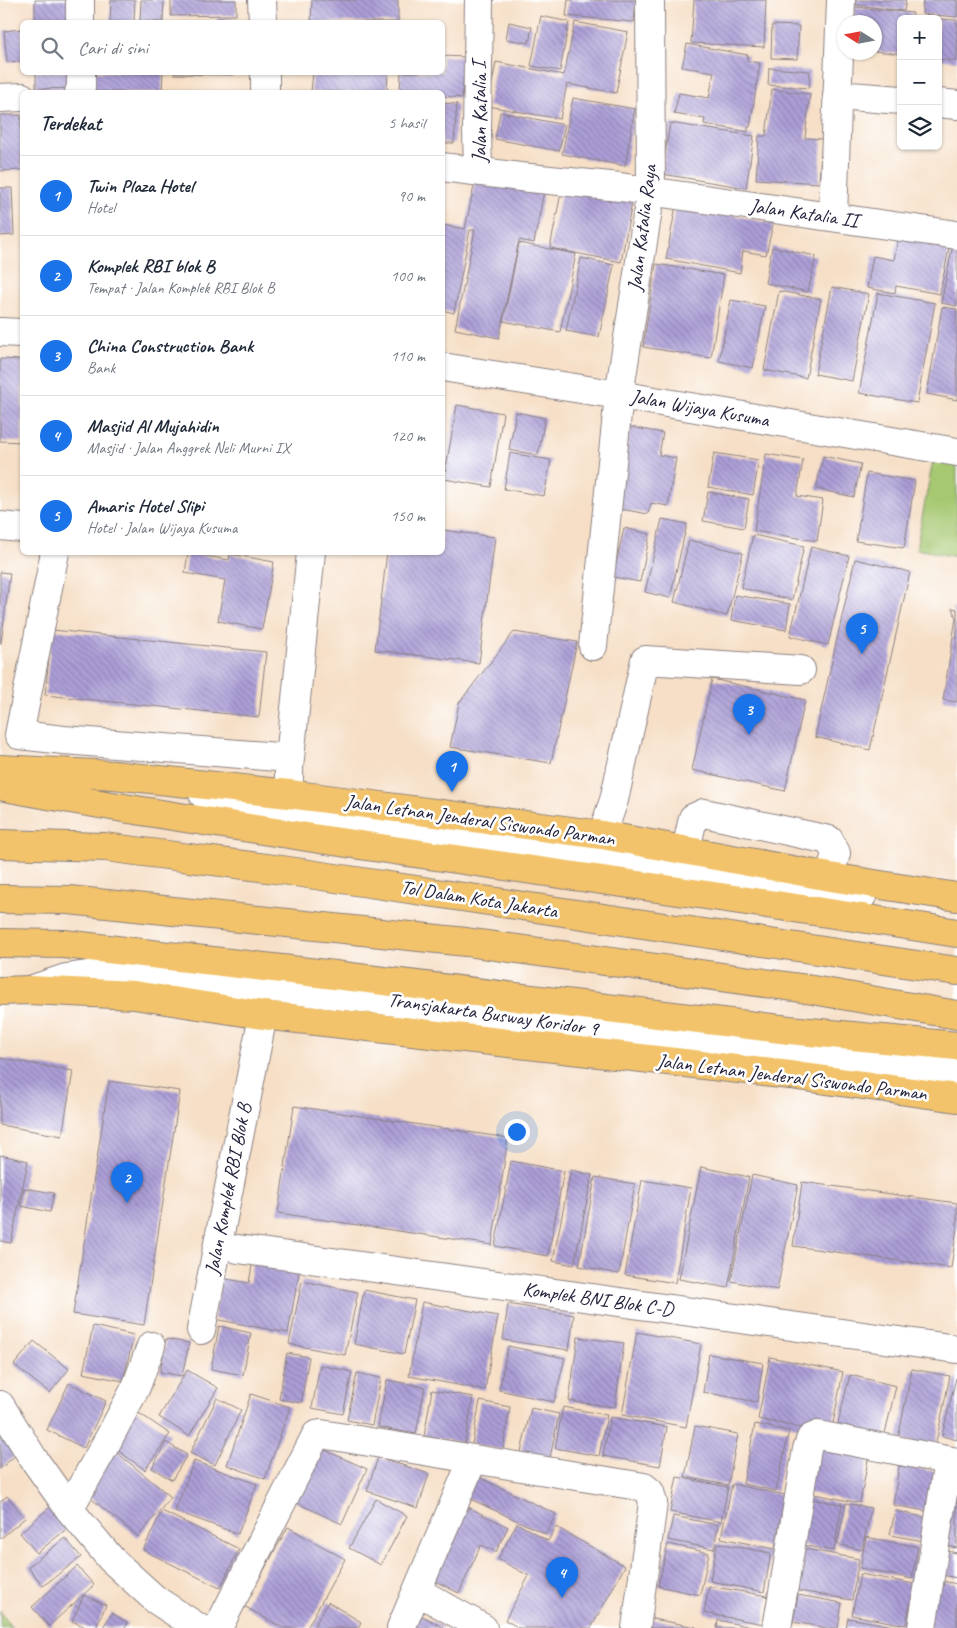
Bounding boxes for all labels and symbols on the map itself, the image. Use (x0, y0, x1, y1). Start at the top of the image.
north arrow (837, 15, 882, 60)
street label: Jalan Katalia I (467, 57, 492, 163)
street label: Jalan Katalia Raya (622, 161, 662, 294)
street label: Jalan Katalia II (747, 193, 864, 234)
street label: Jalan Wijaya Kusuma (628, 383, 773, 433)
pin: 5 (846, 613, 878, 654)
pin: 3 (733, 694, 765, 735)
pin: 1 (436, 751, 468, 792)
street label: Jalan Letnan Jenderal Siswondo Parman (343, 789, 617, 851)
street label: Tol Dalam Kota Jakarta (399, 874, 561, 924)
street label: Transjakarta Busway Koridor 9 (386, 987, 602, 1041)
street label: Jalan Letnan Jenderal Siswondo Parman (655, 1048, 929, 1106)
street label: Jalan Komplek RBI Blok B (199, 1100, 257, 1278)
your location (504, 1119, 530, 1145)
pin: 2 (111, 1162, 143, 1203)
street label: Komplek BNI Blok C-D (521, 1276, 676, 1322)
pin: 4 (546, 1557, 578, 1598)

